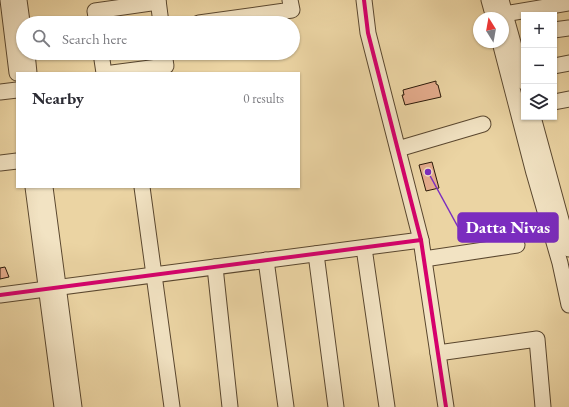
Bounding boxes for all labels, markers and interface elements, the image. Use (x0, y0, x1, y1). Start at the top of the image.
north arrow (473, 12, 509, 48)
map controls (521, 12, 557, 120)
button: + (521, 12, 557, 48)
search box (16, 16, 300, 60)
icon: search (30, 27, 52, 49)
text: Search here (62, 29, 127, 48)
button: − (521, 48, 557, 84)
button: layers (521, 84, 557, 120)
text: Nearby (32, 87, 84, 109)
text: 0 results (243, 90, 284, 107)
callout: Datta Nivas (458, 213, 558, 242)
text: Datta Nivas (466, 216, 550, 238)

